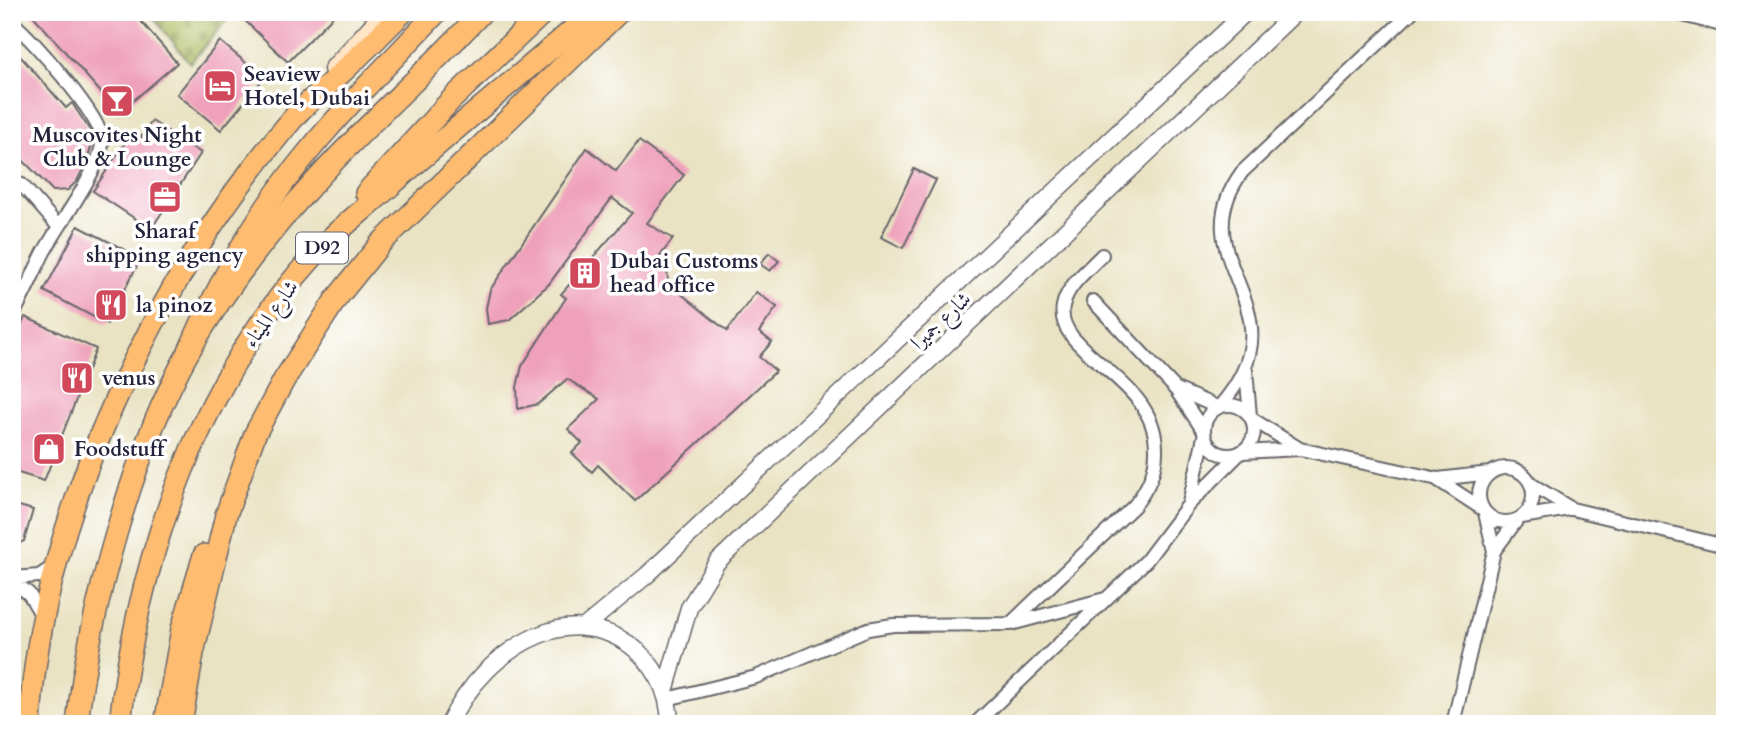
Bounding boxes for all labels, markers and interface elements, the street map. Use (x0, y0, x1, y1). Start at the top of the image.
place label: Seaview Hotel, Dubai (244, 60, 370, 113)
hotel icon: Seaview Hotel, Dubai (201, 67, 239, 105)
bar icon: Muscovites Night Club & Lounge (98, 82, 136, 120)
place label: Muscovites Night Club & Lounge (32, 121, 202, 174)
office icon: Sharaf shipping agency (146, 178, 184, 216)
place label: Sharaf shipping agency (86, 217, 244, 270)
road number: D92 (296, 232, 348, 264)
place label: Dubai Customs head office (610, 247, 758, 300)
building icon: Dubai Customs head office (566, 254, 604, 292)
street label: شارع الميناء (237, 274, 308, 356)
street label: شارع جميرا (904, 285, 980, 359)
restaurant icon: la pinoz (92, 286, 130, 324)
place label: la pinoz (136, 291, 214, 320)
restaurant icon: venus (58, 359, 96, 397)
place label: venus (102, 364, 156, 393)
shop icon: Foodstuff (30, 430, 68, 468)
place label: Foodstuff (74, 435, 168, 464)

